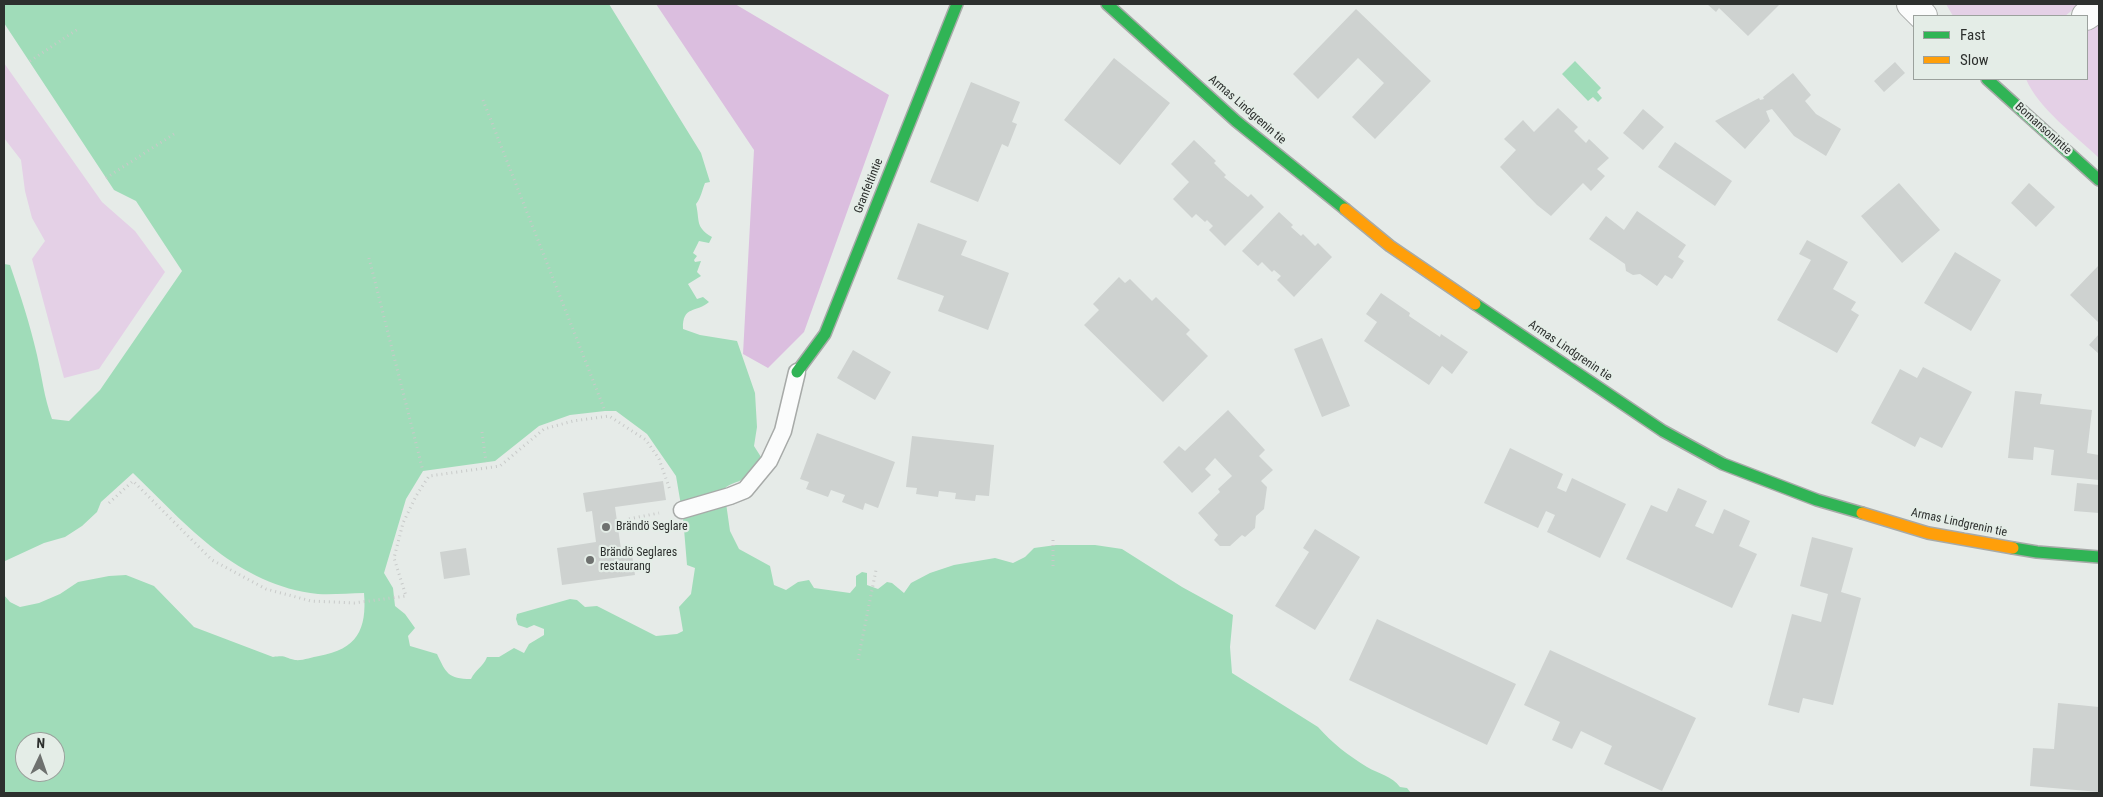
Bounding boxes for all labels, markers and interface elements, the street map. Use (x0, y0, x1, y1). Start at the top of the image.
legend (1913, 15, 2088, 80)
text: Fast (1960, 26, 1985, 44)
text: Slow (1960, 51, 1989, 69)
street label: Armas Lindgrenin tie (1205, 72, 1289, 148)
street label: Bomansonintie (2012, 100, 2074, 158)
street label: Granfeltintie (851, 156, 887, 216)
street label: Armas Lindgrenin tie (1525, 318, 1615, 384)
street label: Armas Lindgrenin tie (1910, 506, 2008, 540)
place label: Brändö Seglare (616, 520, 688, 534)
marker: Brändö Seglare (600, 521, 612, 533)
place label: Brändö Seglares restaurang (600, 546, 677, 574)
marker: Brändö Seglares restaurang (584, 554, 596, 566)
north arrow (15, 732, 65, 782)
text: N (36, 735, 45, 751)

